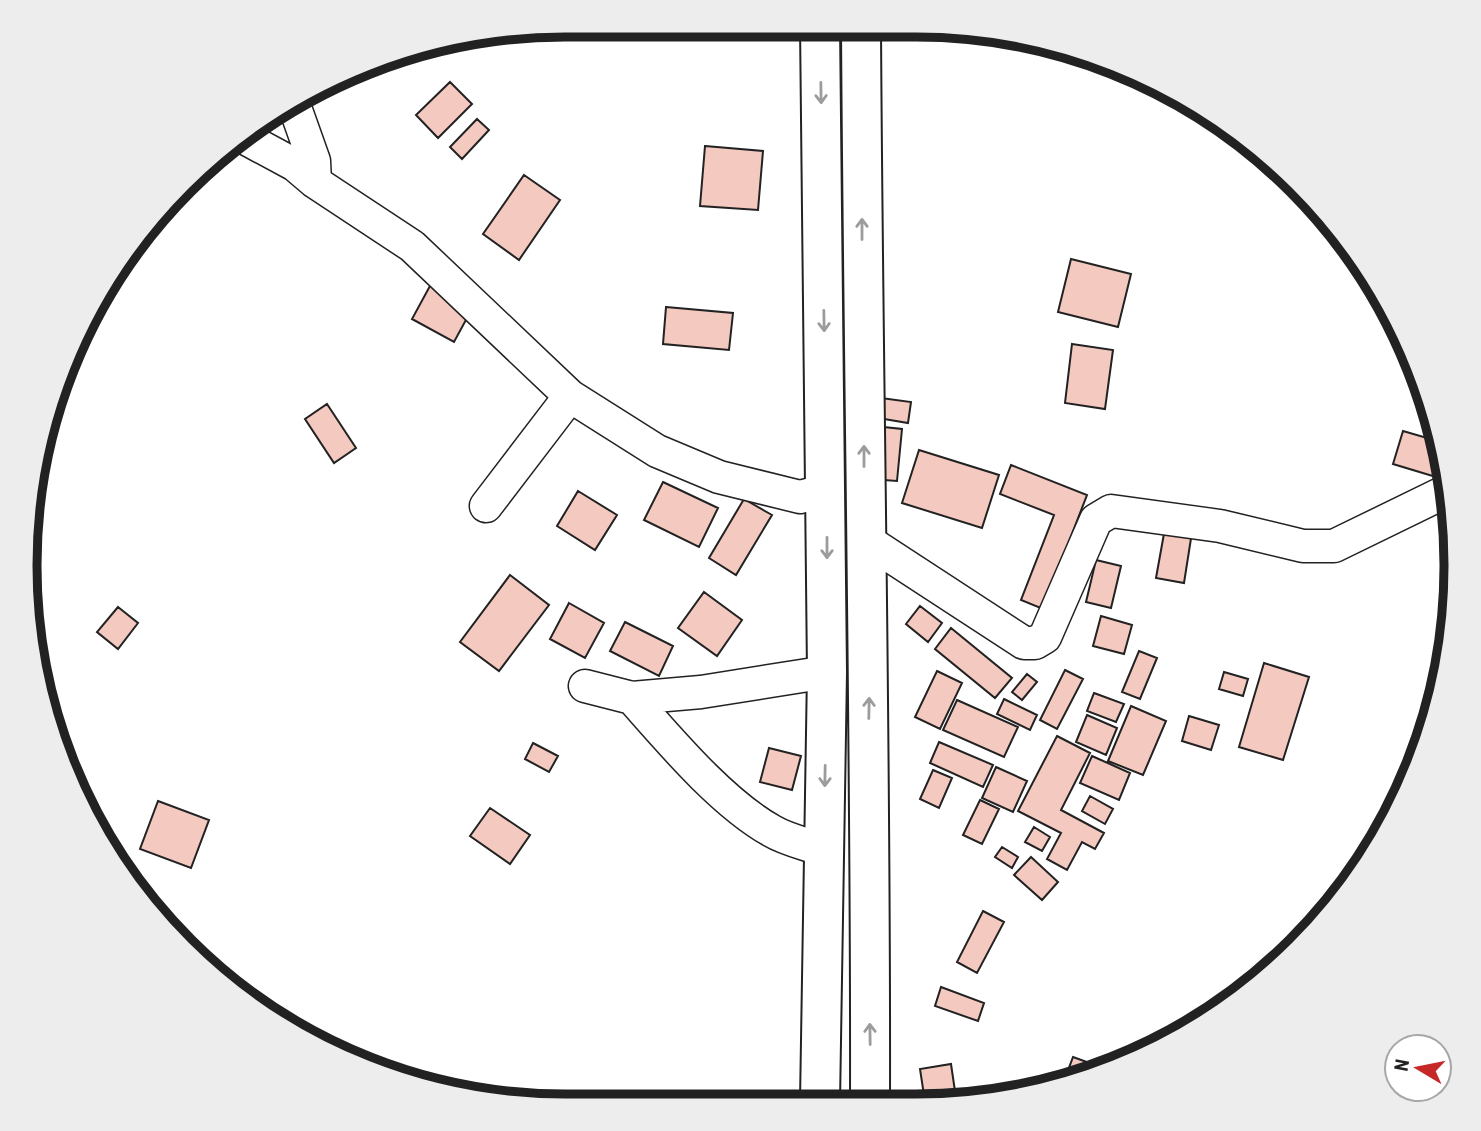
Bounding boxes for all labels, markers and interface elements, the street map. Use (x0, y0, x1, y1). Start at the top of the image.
one-way arrow (814, 82, 828, 105)
one-way arrow (855, 217, 869, 240)
one-way arrow (817, 309, 831, 332)
one-way arrow (857, 445, 871, 468)
one-way arrow (820, 537, 834, 560)
one-way arrow (862, 697, 876, 720)
one-way arrow (818, 764, 831, 787)
one-way arrow (863, 1022, 877, 1045)
north arrow (1383, 1033, 1453, 1103)
text: N (1389, 1057, 1414, 1073)

